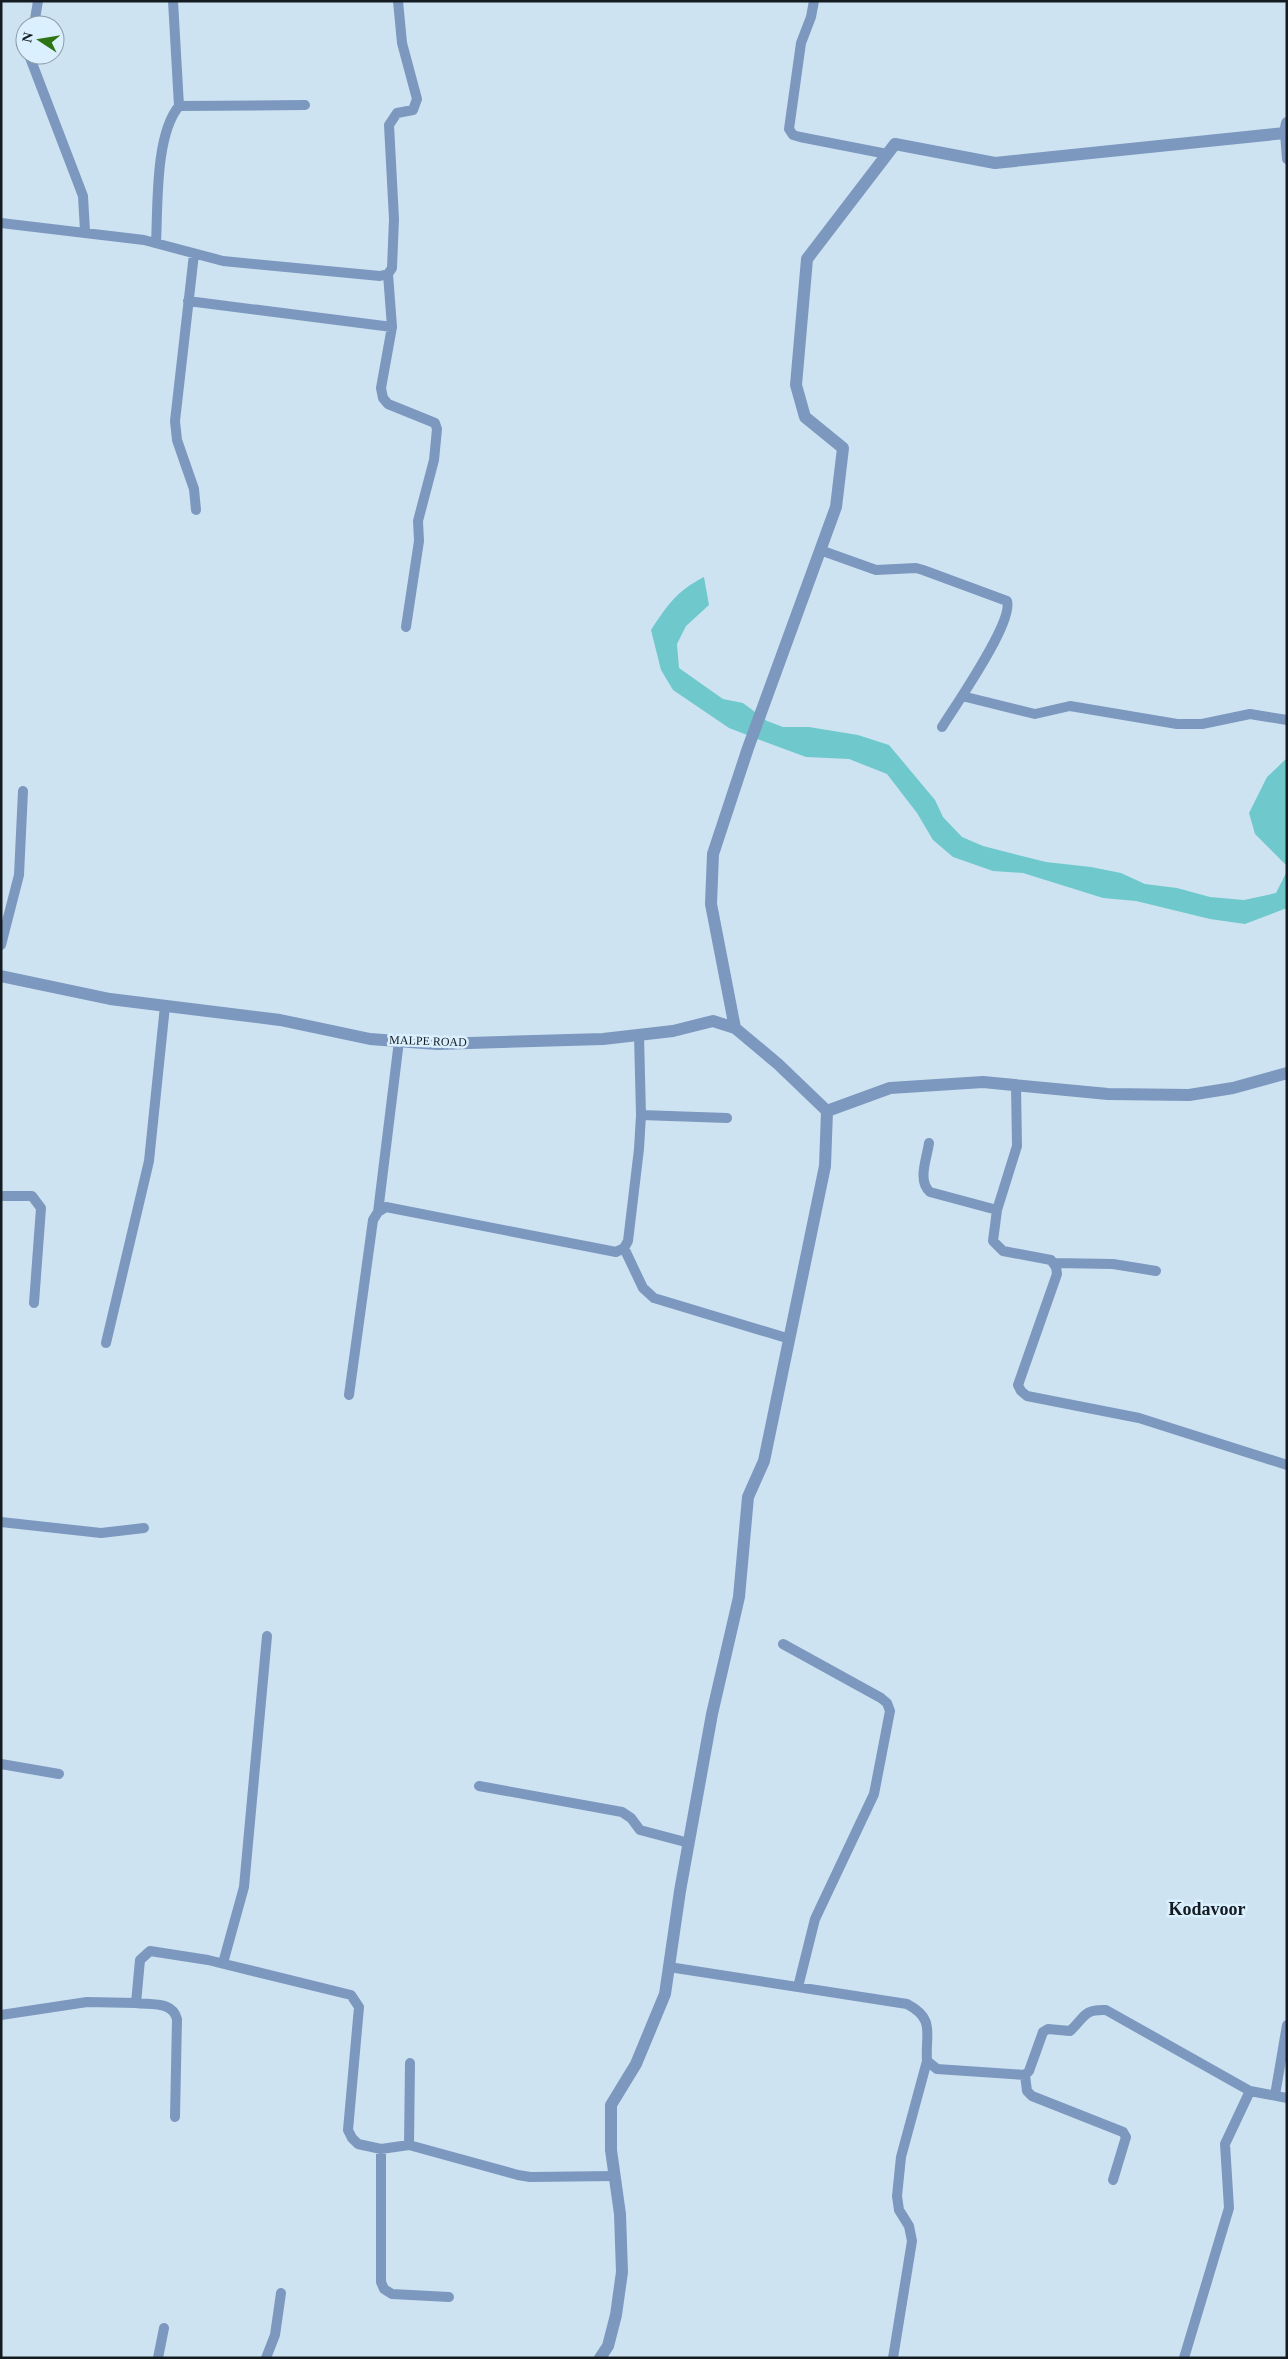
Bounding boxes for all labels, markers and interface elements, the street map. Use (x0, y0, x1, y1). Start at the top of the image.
north arrow (15, 15, 65, 65)
text: N (19, 31, 36, 44)
street label: MALPE ROAD (389, 1033, 467, 1049)
district label: Kodavoor (1168, 1899, 1246, 1919)

